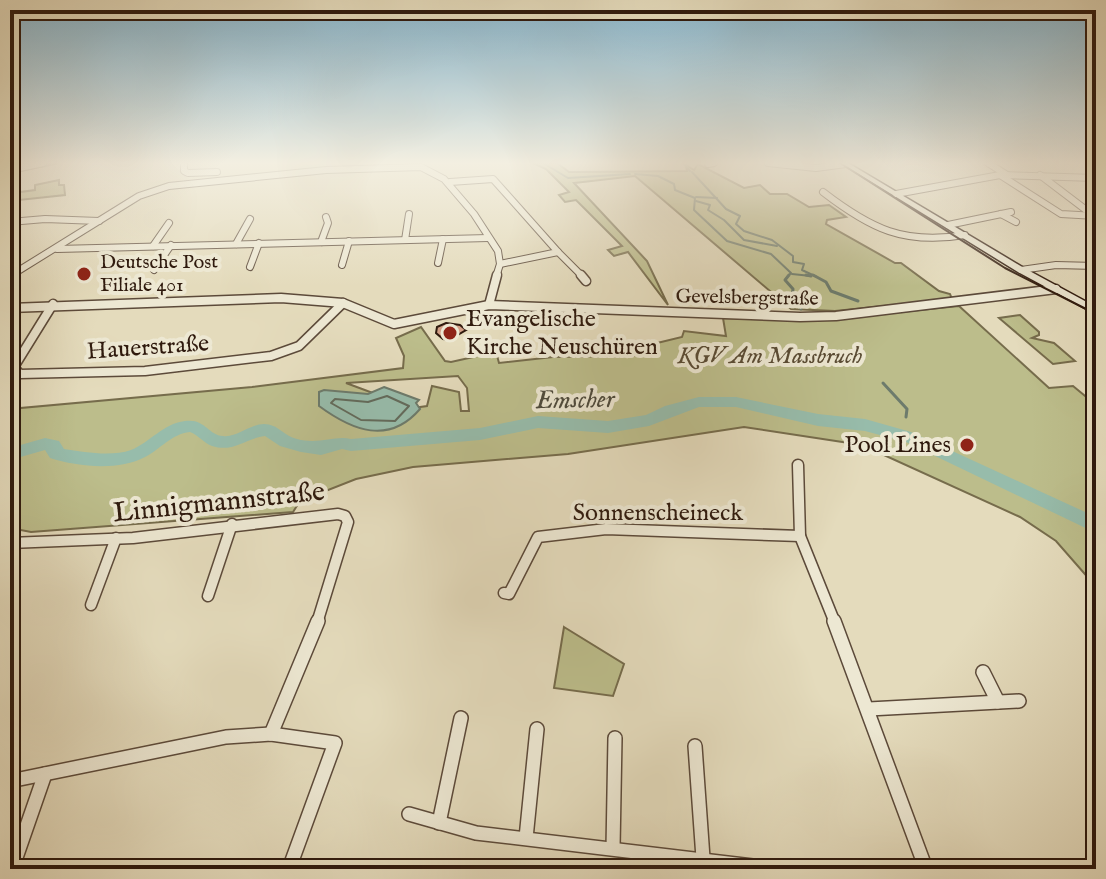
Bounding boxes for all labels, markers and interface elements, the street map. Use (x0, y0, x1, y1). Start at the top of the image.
place label: Deutsche Post Filiale 401 (100, 250, 218, 298)
marker: Deutsche Post Filiale 401 (75, 265, 93, 283)
street label: Gevelsbergstraße (675, 284, 819, 312)
place label: Evangelische Kirche Neuschüren (466, 304, 658, 363)
marker: Evangelische Kirche Neuschüren (441, 324, 459, 342)
street label: Hauerstraße (86, 328, 210, 368)
park label: KGV Am Massbruch (677, 341, 863, 372)
water label: Emscher (534, 383, 616, 417)
place label: Pool Lines (844, 430, 951, 461)
marker: Pool Lines (958, 436, 976, 454)
street label: Linnigmannstraße (111, 474, 327, 532)
street label: Sonnenscheineck (573, 498, 743, 529)

